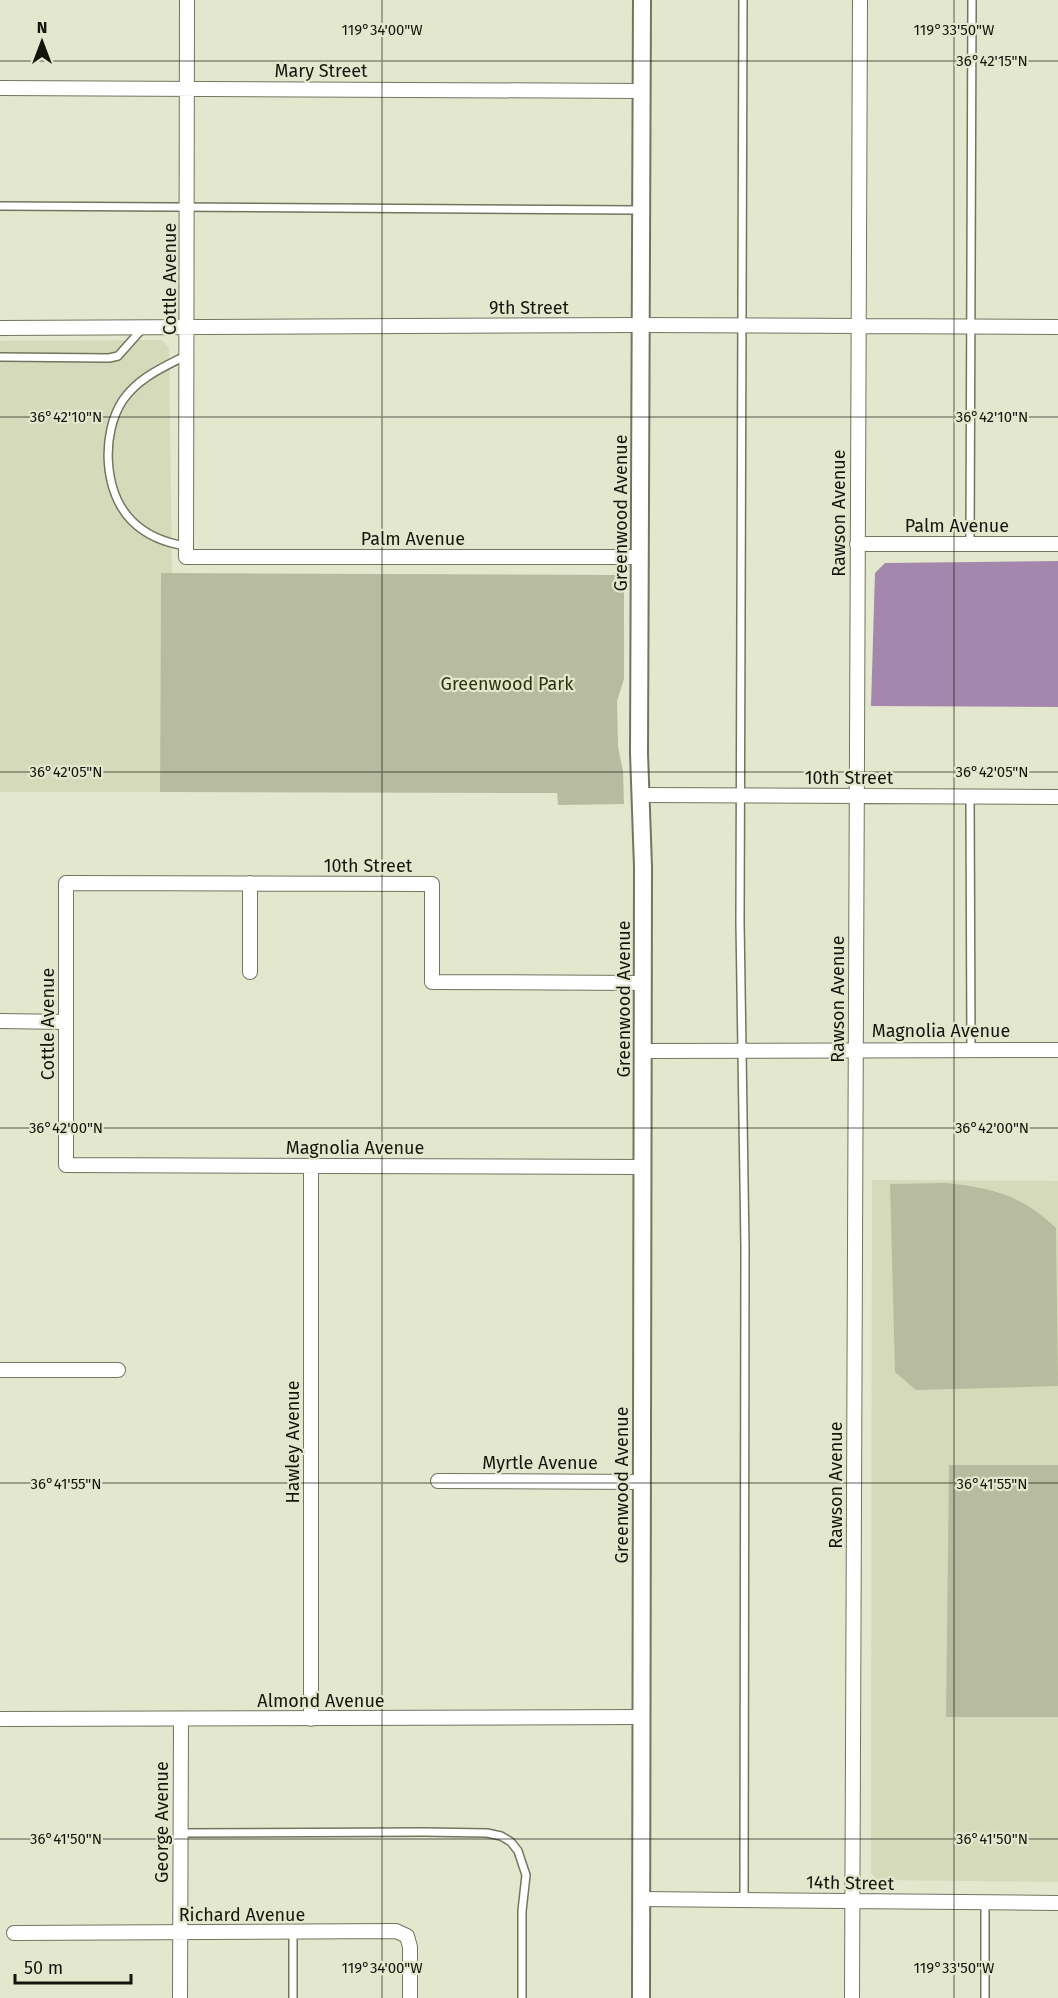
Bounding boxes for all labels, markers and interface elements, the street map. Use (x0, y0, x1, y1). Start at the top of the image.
north arrow (12, 12, 72, 72)
text: N (37, 18, 47, 37)
text: 119°34'00"W (341, 21, 423, 39)
text: 119°33'50"W (914, 21, 995, 39)
text: 36°42'15"N (956, 52, 1028, 70)
street label: Mary Street (274, 60, 368, 82)
street label: Cottle Avenue (159, 223, 181, 335)
street label: 9th Street (489, 297, 570, 319)
text: 36°42'10"N (30, 408, 102, 426)
text: 36°42'10"N (956, 408, 1028, 426)
street label: Greenwood Avenue (610, 434, 632, 592)
street label: Rawson Avenue (828, 449, 850, 577)
street label: Palm Avenue (905, 515, 1009, 537)
street label: Palm Avenue (361, 528, 465, 550)
park label: Greenwood Park (441, 673, 574, 695)
text: 36°42'05"N (29, 763, 103, 781)
text: 36°42'05"N (955, 763, 1029, 781)
street label: 10th Street (805, 767, 894, 789)
street label: 10th Street (324, 855, 413, 877)
street label: Greenwood Avenue (613, 920, 635, 1078)
street label: Rawson Avenue (827, 935, 849, 1063)
street label: Cottle Avenue (37, 968, 59, 1080)
street label: Magnolia Avenue (872, 1020, 1010, 1042)
text: 36°42'00"N (29, 1119, 103, 1137)
text: 36°42'00"N (955, 1119, 1029, 1137)
street label: Magnolia Avenue (286, 1137, 424, 1159)
street label: Hawley Avenue (282, 1380, 304, 1504)
street label: Greenwood Avenue (611, 1406, 633, 1564)
street label: Rawson Avenue (825, 1421, 847, 1549)
street label: Myrtle Avenue (482, 1452, 598, 1474)
text: 36°41'55"N (31, 1475, 101, 1493)
text: 36°41'55"N (957, 1475, 1027, 1493)
street label: Almond Avenue (257, 1690, 385, 1712)
street label: George Avenue (151, 1761, 173, 1883)
text: 36°41'50"N (30, 1830, 102, 1848)
text: 36°41'50"N (956, 1830, 1028, 1848)
street label: 14th Street (806, 1871, 895, 1895)
street label: Richard Avenue (179, 1904, 305, 1926)
scale bar (15, 1947, 130, 1985)
text: 50 m (24, 1957, 63, 1979)
text: 119°34'00"W (341, 1959, 423, 1977)
text: 119°33'50"W (914, 1959, 995, 1977)

